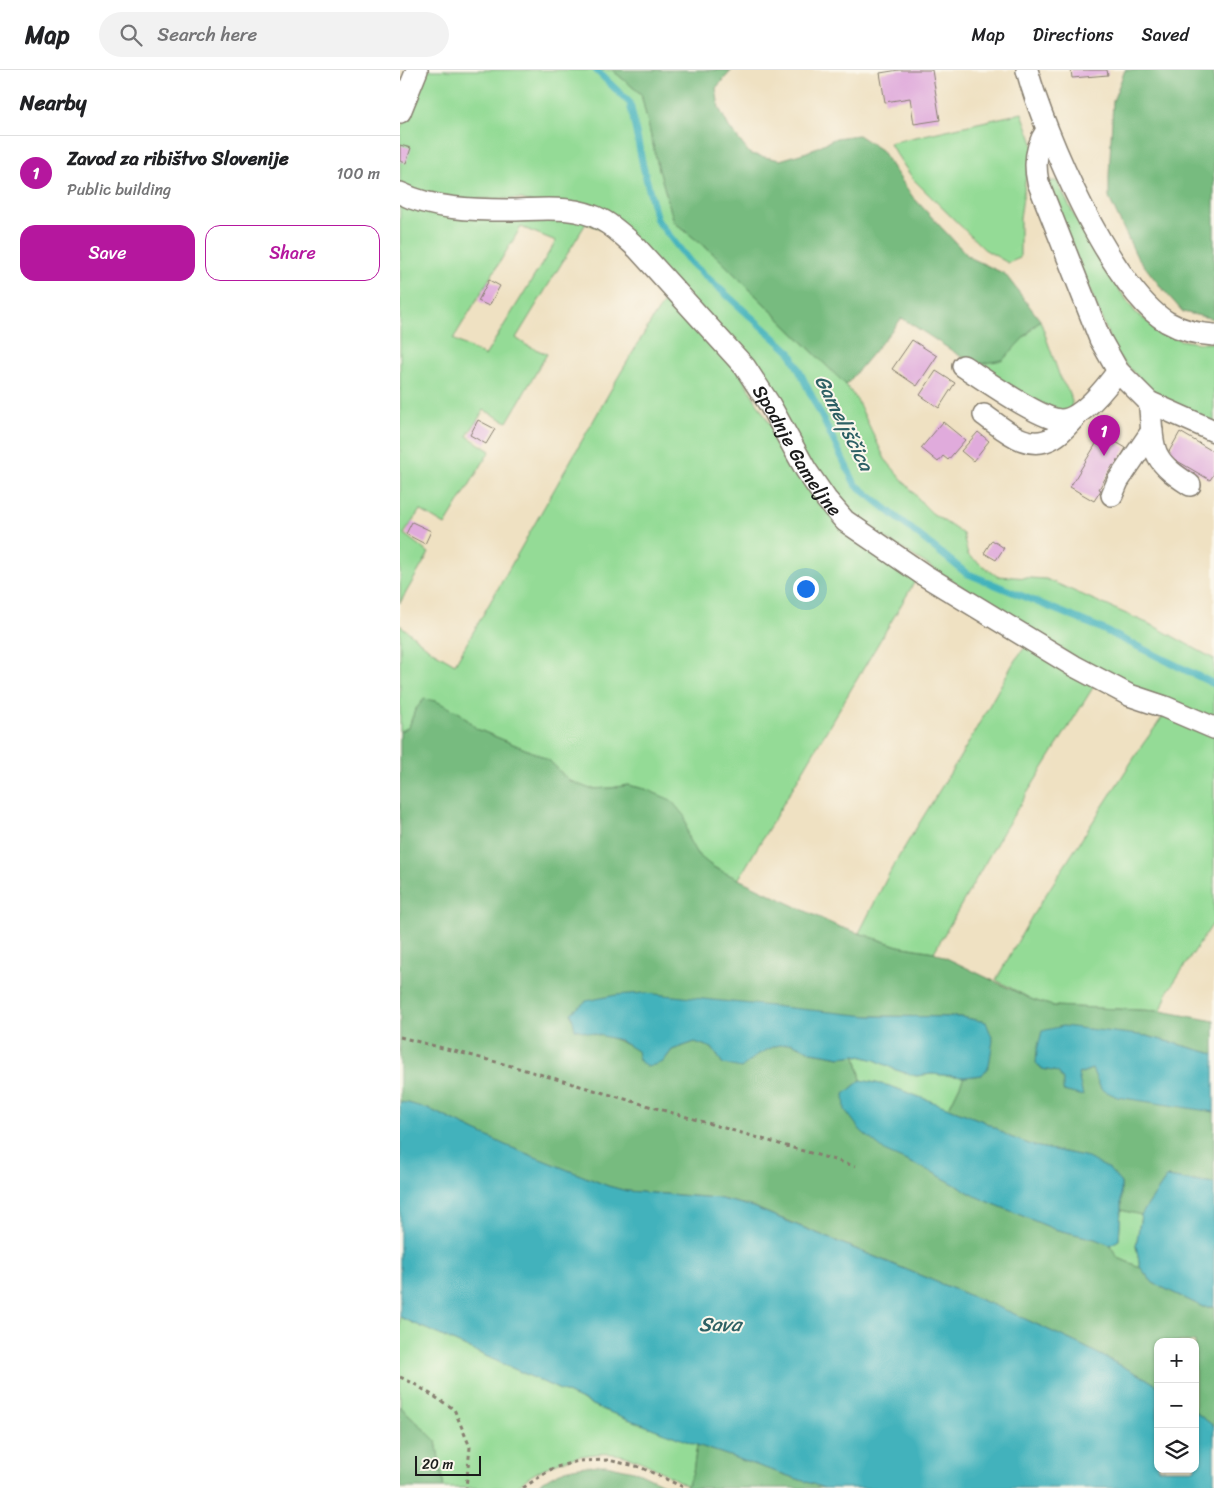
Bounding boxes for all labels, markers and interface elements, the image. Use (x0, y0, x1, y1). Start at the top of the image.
search box (99, 12, 449, 57)
text: Map (25, 14, 69, 56)
text: Search here (157, 18, 257, 51)
text: Map (972, 19, 1005, 51)
text: Directions (1033, 19, 1114, 51)
text: Saved (1142, 19, 1189, 51)
icon: search (117, 21, 145, 49)
text: Nearby (20, 84, 86, 122)
text: Zavod za ribištvo Slovenije (67, 142, 289, 175)
text: 1 (33, 159, 39, 188)
text: 100 m (336, 159, 380, 188)
text: Public building (67, 175, 171, 204)
button: Save (20, 225, 195, 281)
button: Share (205, 225, 380, 281)
water label: Gameljščica (805, 369, 884, 479)
street label: Spodnje Gameljne (744, 377, 851, 524)
pin: 1 (1088, 415, 1120, 456)
your location (793, 576, 819, 602)
water label: Sava (699, 1307, 744, 1342)
map controls (1154, 1338, 1199, 1473)
button: + (1154, 1338, 1199, 1383)
button: − (1154, 1383, 1199, 1428)
button: layers (1154, 1428, 1199, 1473)
text: 20 m (422, 1452, 453, 1477)
scale bar (415, 1453, 481, 1476)

